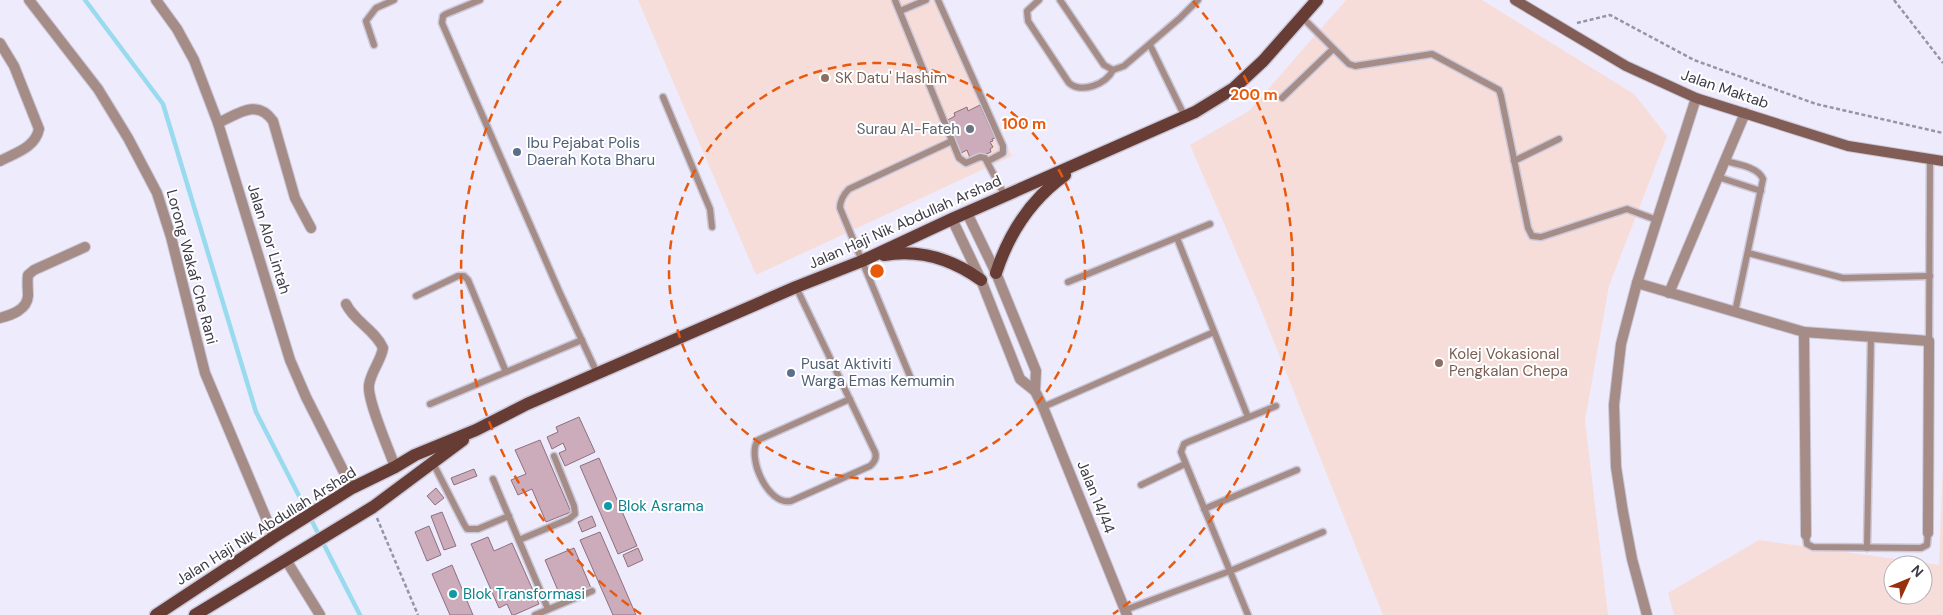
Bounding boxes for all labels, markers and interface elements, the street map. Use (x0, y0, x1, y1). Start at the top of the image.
street label: Jalan Maktab (1678, 65, 1772, 113)
place label: SK Datu' Hashim (835, 68, 947, 88)
marker: SK Datu' Hashim (819, 72, 831, 84)
text: 200 m (1230, 85, 1278, 105)
text: 100 m (1002, 114, 1046, 134)
place label: Surau Al-Fateh (857, 119, 960, 139)
marker: Surau Al-Fateh (964, 123, 976, 135)
place label: Ibu Pejabat Polis Daerah Kota Bharu (527, 133, 655, 170)
marker: Ibu Pejabat Polis Daerah Kota Bharu (511, 146, 523, 158)
street label: Jalan Haji Nik Abdullah Arshad (805, 170, 1005, 274)
street label: Jalan Alor Lintah (243, 181, 295, 297)
street label: Lorong Wakaf Che Rani (162, 187, 222, 347)
centre of rings (868, 262, 886, 280)
place label: Kolej Vokasional Pengkalan Chepa (1449, 344, 1568, 381)
place label: Pusat Aktiviti Warga Emas Kemumin (801, 354, 955, 391)
marker: Kolej Vokasional Pengkalan Chepa (1433, 357, 1445, 369)
marker: Pusat Aktiviti Warga Emas Kemumin (785, 367, 797, 379)
street label: Jalan 14/44 (1072, 458, 1120, 536)
street label: Jalan Haji Nik Abdullah Arshad (172, 462, 360, 590)
place label: Blok Asrama (618, 496, 704, 516)
marker: Blok Asrama (602, 500, 614, 512)
north arrow (1883, 555, 1933, 605)
text: N (1907, 561, 1927, 581)
place label: Blok Transformasi (463, 584, 585, 604)
marker: Blok Transformasi (447, 588, 459, 600)

